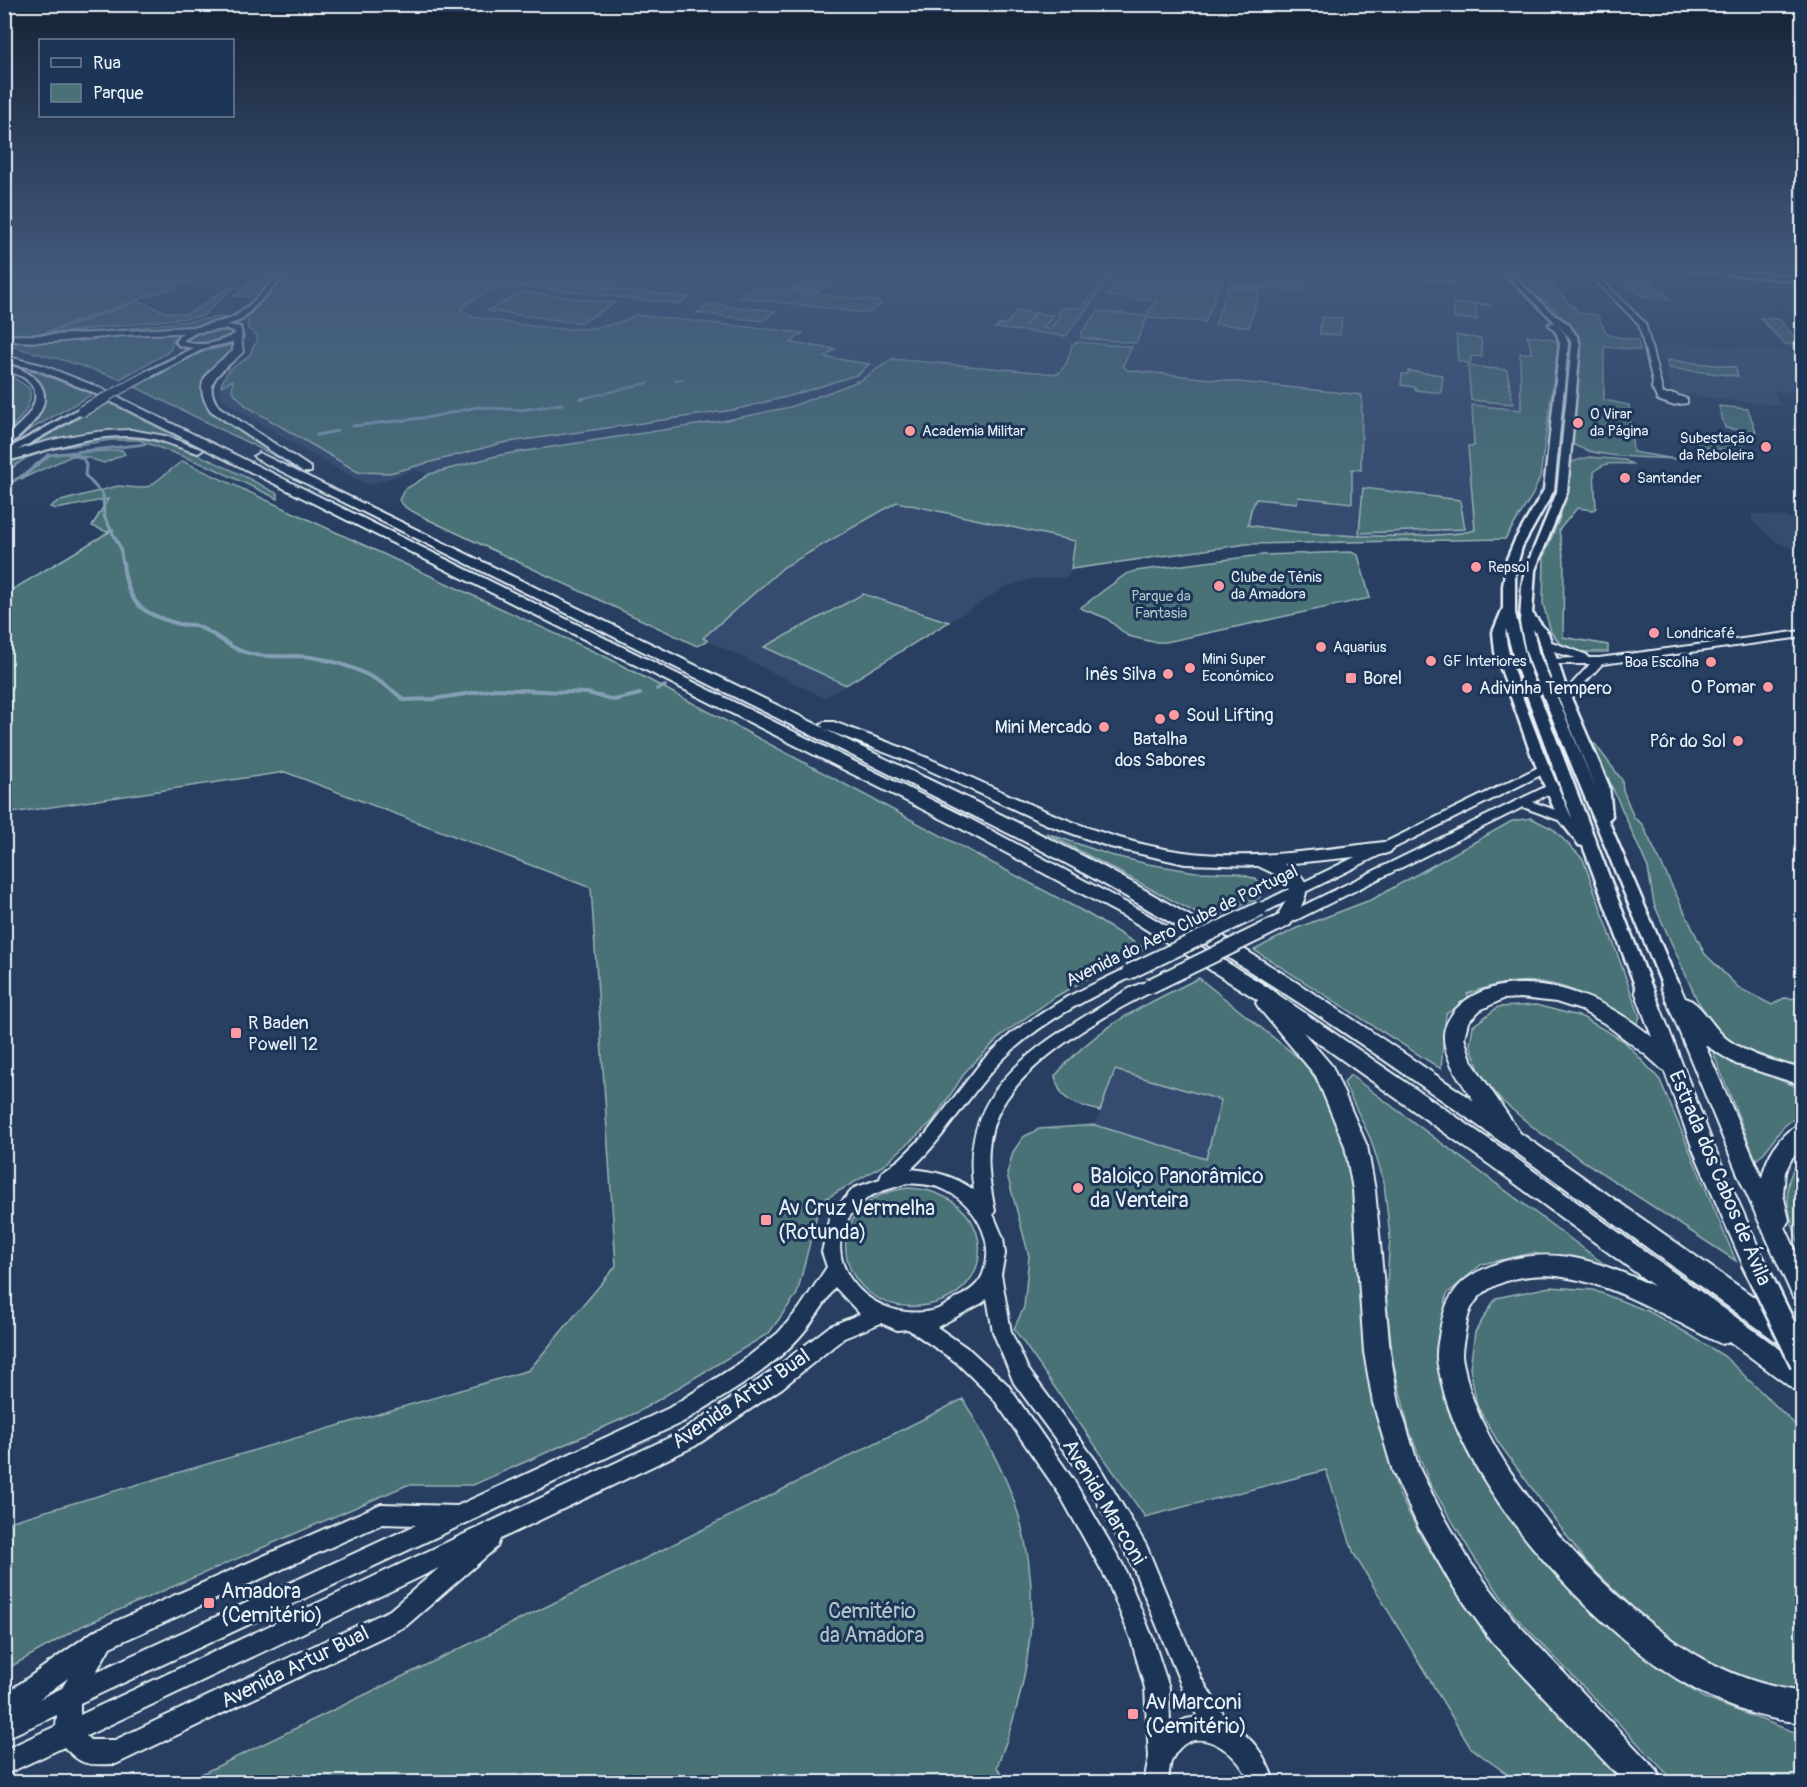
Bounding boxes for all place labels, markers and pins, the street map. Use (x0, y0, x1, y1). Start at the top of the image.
place label: O Virar da Página (1590, 405, 1648, 441)
marker: O Virar da Página (1571, 416, 1585, 430)
place label: Academia Militar (922, 422, 1026, 441)
marker: Academia Militar (903, 424, 917, 438)
place label: Subestação da Reboleira (1679, 429, 1754, 465)
marker: Subestação da Reboleira (1759, 440, 1773, 454)
place label: Santander (1637, 469, 1703, 488)
marker: Santander (1618, 471, 1632, 485)
place label: Repsol (1488, 558, 1530, 577)
marker: Repsol (1469, 560, 1483, 574)
place label: Clube de Ténis da Amadora (1231, 568, 1322, 604)
marker: Clube de Ténis da Amadora (1212, 579, 1226, 593)
place label: Londricafé (1666, 624, 1735, 643)
marker: Londricafé (1647, 626, 1661, 640)
place label: Aquarius (1333, 638, 1387, 657)
marker: Aquarius (1314, 640, 1328, 654)
place label: Mini Super Económico (1202, 650, 1274, 686)
place label: GF Interiores (1443, 652, 1527, 671)
place label: Boa Escolha (1624, 653, 1699, 672)
marker: GF Interiores (1424, 654, 1438, 668)
marker: Boa Escolha (1704, 655, 1718, 669)
marker: Mini Super Económico (1183, 661, 1197, 675)
place label: Inês Silva (1085, 663, 1156, 686)
marker: Inês Silva (1161, 667, 1175, 681)
place label: Borel (1363, 667, 1402, 690)
marker: Borel (1344, 671, 1358, 685)
place label: O Pomar (1691, 676, 1757, 699)
place label: Adivinha Tempero (1479, 677, 1612, 700)
marker: O Pomar (1761, 680, 1775, 694)
marker: Adivinha Tempero (1460, 681, 1474, 695)
place label: Soul Lifting (1186, 704, 1274, 727)
marker: Soul Lifting (1167, 708, 1181, 722)
marker: Batalha dos Sabores (1153, 712, 1167, 726)
place label: Mini Mercado (995, 716, 1092, 739)
marker: Mini Mercado (1097, 720, 1111, 734)
place label: Batalha dos Sabores (1115, 728, 1205, 772)
place label: Pôr do Sol (1649, 730, 1726, 753)
marker: Pôr do Sol (1731, 734, 1745, 748)
place label: R Baden Powell 12 (248, 1012, 318, 1056)
marker: R Baden Powell 12 (229, 1026, 243, 1040)
place label: Baloiço Panorâmico da Venteira (1090, 1163, 1263, 1214)
marker: Baloiço Panorâmico da Venteira (1071, 1181, 1085, 1195)
place label: Av Cruz Vermelha (Rotunda) (778, 1195, 935, 1246)
marker: Av Cruz Vermelha (Rotunda) (759, 1213, 773, 1227)
place label: Amadora (Cemitério) (221, 1578, 323, 1629)
marker: Amadora (Cemitério) (202, 1596, 216, 1610)
place label: Av Marconi (Cemitério) (1145, 1689, 1247, 1740)
marker: Av Marconi (Cemitério) (1126, 1707, 1140, 1721)

